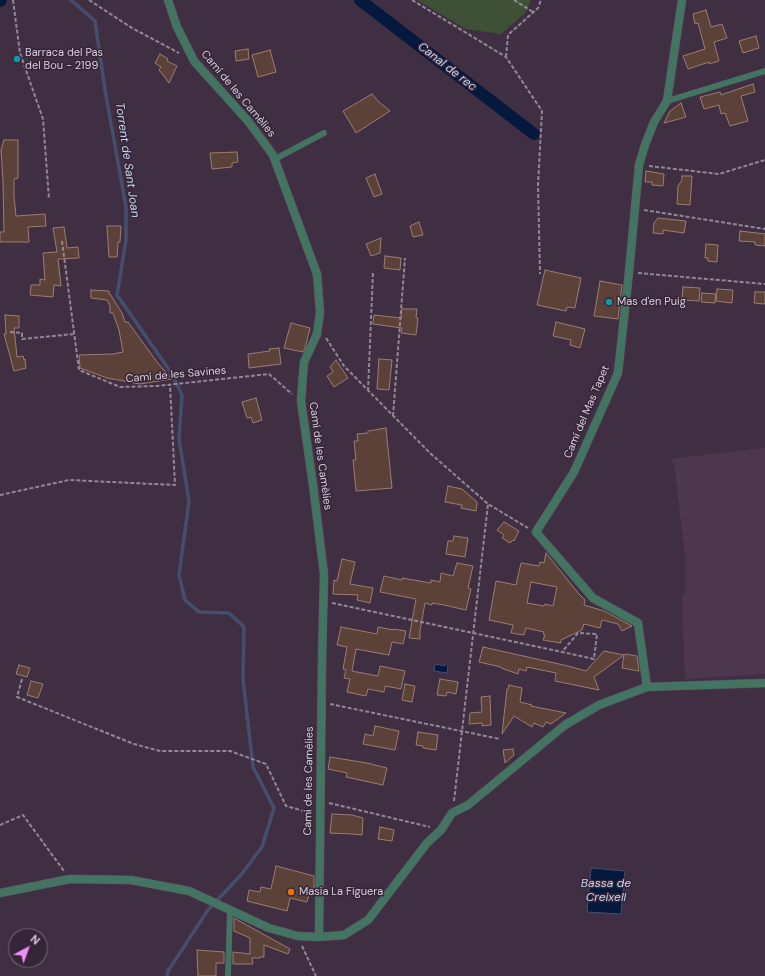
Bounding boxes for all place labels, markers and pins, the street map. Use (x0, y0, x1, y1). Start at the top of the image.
place label: Barraca del Pas del Bou - 2199 (25, 46, 103, 72)
marker: Barraca del Pas del Bou - 2199 (12, 54, 22, 64)
place label: Mas d'en Puig (617, 295, 686, 309)
marker: Mas d'en Puig (604, 297, 614, 307)
place label: Masia La Figuera (299, 885, 383, 899)
marker: Masia La Figuera (286, 887, 296, 897)

